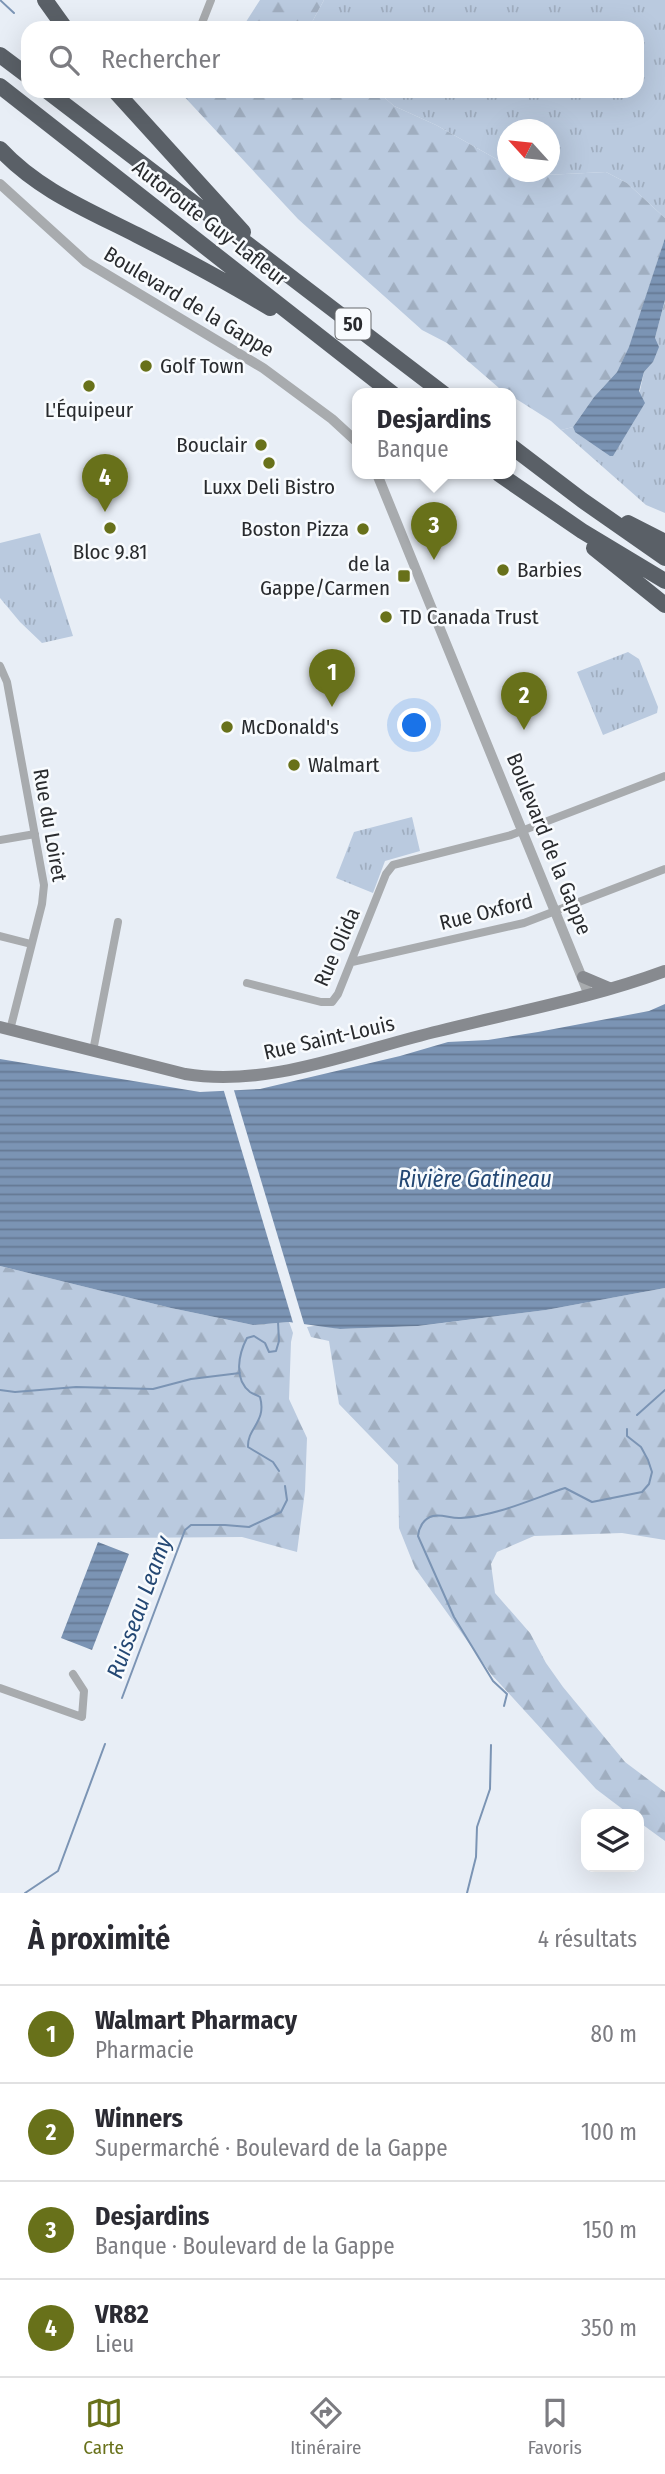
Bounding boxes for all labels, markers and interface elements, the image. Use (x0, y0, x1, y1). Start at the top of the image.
search box (21, 21, 644, 98)
icon: search (45, 41, 83, 79)
text: Rechercher (101, 44, 220, 75)
north arrow (497, 119, 560, 182)
street label: Autoroute Guy-Lafleur (127, 154, 293, 292)
street label: Boulevard de la Gappe (99, 241, 279, 363)
road number: 50 (336, 308, 370, 340)
place label: Golf Town (160, 353, 244, 379)
marker: Golf Town (138, 358, 154, 374)
marker: L'Équipeur (81, 378, 97, 394)
popup (352, 388, 516, 479)
place label: L'Équipeur (45, 397, 134, 423)
text: Desjardins (377, 404, 491, 435)
place label: Bouclair (176, 432, 248, 458)
text: Banque (377, 435, 449, 463)
marker: Bouclair (253, 437, 269, 453)
pin: 4 (82, 454, 128, 512)
marker: Luxx Deli Bistro (261, 455, 277, 471)
place label: Luxx Deli Bistro (203, 474, 335, 500)
pin: 3 (411, 502, 457, 560)
place label: Boston Pizza (241, 516, 349, 542)
marker: Bloc 9.81 (102, 520, 118, 536)
marker: Boston Pizza (355, 521, 371, 537)
place label: Bloc 9.81 (73, 539, 147, 565)
place label: de la Gappe/Carmen (260, 551, 390, 601)
place label: Barbies (517, 557, 582, 583)
marker: Barbies (495, 562, 511, 578)
marker: de la Gappe/Carmen (396, 568, 412, 584)
place label: TD Canada Trust (400, 604, 539, 630)
marker: TD Canada Trust (378, 609, 394, 625)
pin: 1 (309, 649, 355, 707)
pin: 2 (501, 672, 547, 730)
your location (397, 708, 431, 742)
place label: McDonald's (241, 714, 339, 740)
marker: McDonald's (219, 719, 235, 735)
street label: Boulevard de la Gappe (501, 749, 597, 939)
place label: Walmart (308, 752, 379, 778)
marker: Walmart (286, 757, 302, 773)
street label: Rue du Loiret (27, 767, 73, 884)
street label: Rue Oxford (437, 888, 535, 936)
street label: Rue Olida (308, 904, 366, 990)
street label: Rue Saint-Louis (261, 1010, 397, 1066)
water label: Rivière Gatineau (398, 1165, 552, 1193)
water label: Ruisseau Leamy (100, 1531, 178, 1682)
map controls (581, 1809, 644, 1872)
button: layers (581, 1809, 644, 1872)
text: À proximité (28, 1921, 170, 1957)
text: 4 résultats (538, 1925, 637, 1953)
text: Walmart Pharmacy (95, 2005, 297, 2036)
text: 1 (46, 2020, 56, 2048)
text: 80 m (590, 2020, 637, 2048)
text: Pharmacie (95, 2036, 194, 2064)
text: Winners (95, 2103, 183, 2134)
text: 2 (46, 2118, 56, 2146)
text: 100 m (581, 2118, 637, 2146)
text: Supermarché · Boulevard de la Gappe (95, 2134, 448, 2162)
text: Desjardins (95, 2201, 209, 2232)
text: 3 (46, 2216, 56, 2244)
text: 150 m (582, 2216, 637, 2244)
text: Banque · Boulevard de la Gappe (95, 2232, 395, 2260)
text: VR82 (95, 2299, 149, 2330)
text: 4 (45, 2314, 57, 2342)
text: 350 m (581, 2314, 637, 2342)
text: Lieu (95, 2330, 134, 2358)
tab: Carte (83, 2394, 124, 2459)
tab: Itinéraire (290, 2394, 361, 2459)
tab: Favoris (528, 2394, 582, 2459)

